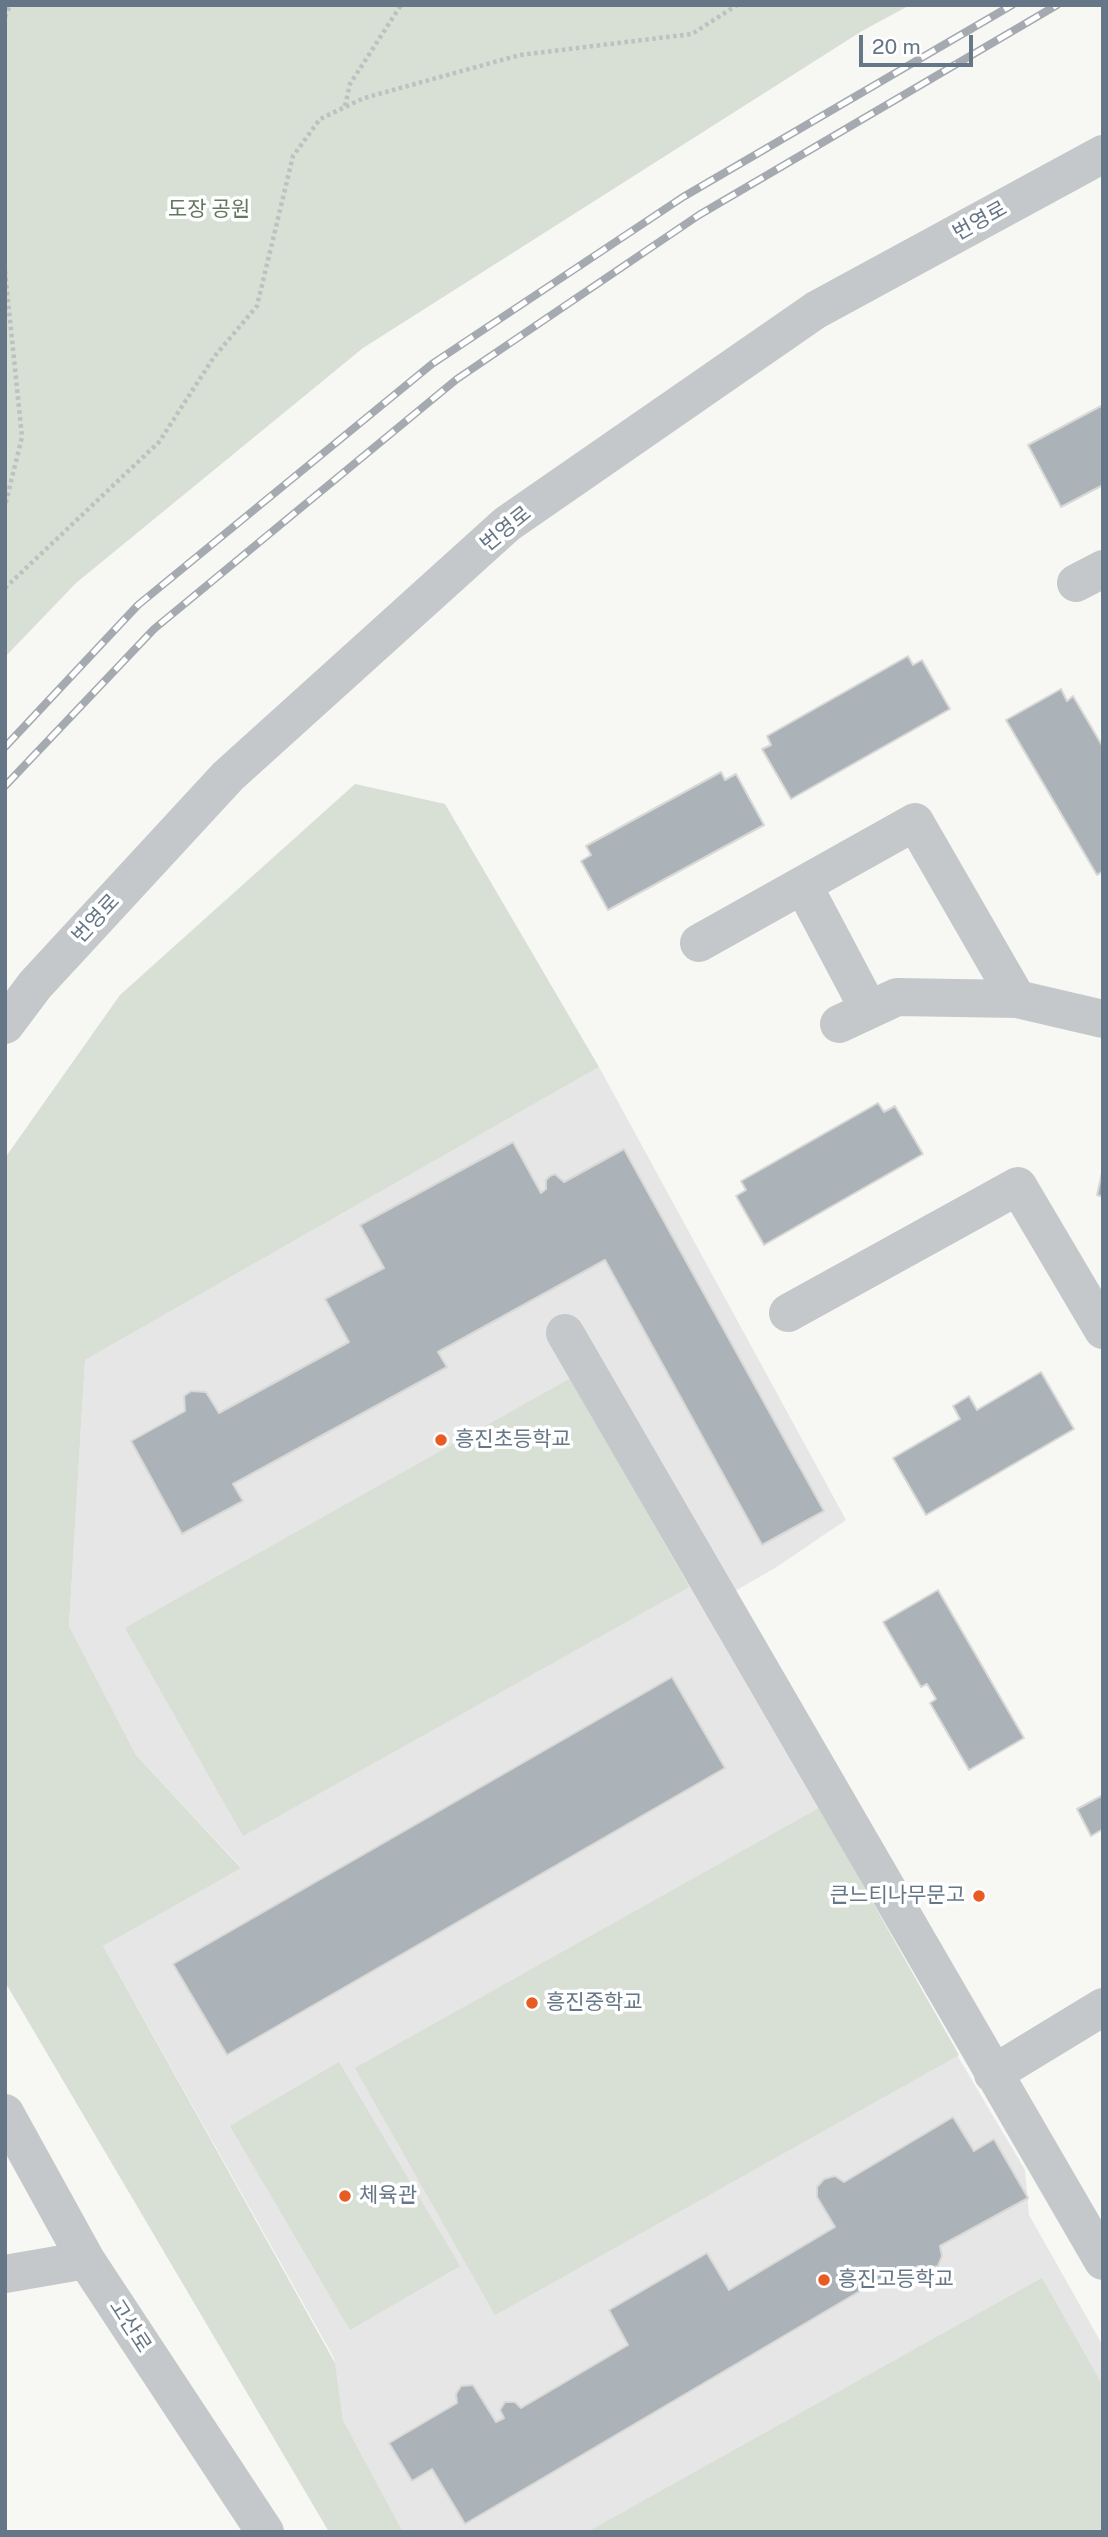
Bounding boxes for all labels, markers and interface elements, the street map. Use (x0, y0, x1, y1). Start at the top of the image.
scale bar (863, 21, 977, 65)
text: 20 m (872, 34, 921, 59)
street label: 번영로 (949, 196, 1011, 246)
park label: 도장 공원 (168, 197, 250, 223)
street label: 번영로 (476, 501, 536, 557)
street label: 번영로 (67, 889, 125, 949)
place label: 흥진초등학교 (455, 1427, 571, 1453)
marker: 흥진초등학교 (433, 1432, 449, 1448)
place label: 큰느티나무문고 (830, 1883, 965, 1909)
marker: 큰느티나무문고 (971, 1888, 987, 1904)
place label: 흥진중학교 (546, 1990, 643, 2016)
marker: 흥진중학교 (524, 1995, 540, 2011)
place label: 체육관 (359, 2183, 417, 2209)
marker: 체육관 (337, 2188, 353, 2204)
place label: 흥진고등학교 (838, 2267, 954, 2293)
marker: 흥진고등학교 (816, 2272, 832, 2288)
street label: 고산로 (104, 2295, 156, 2357)

